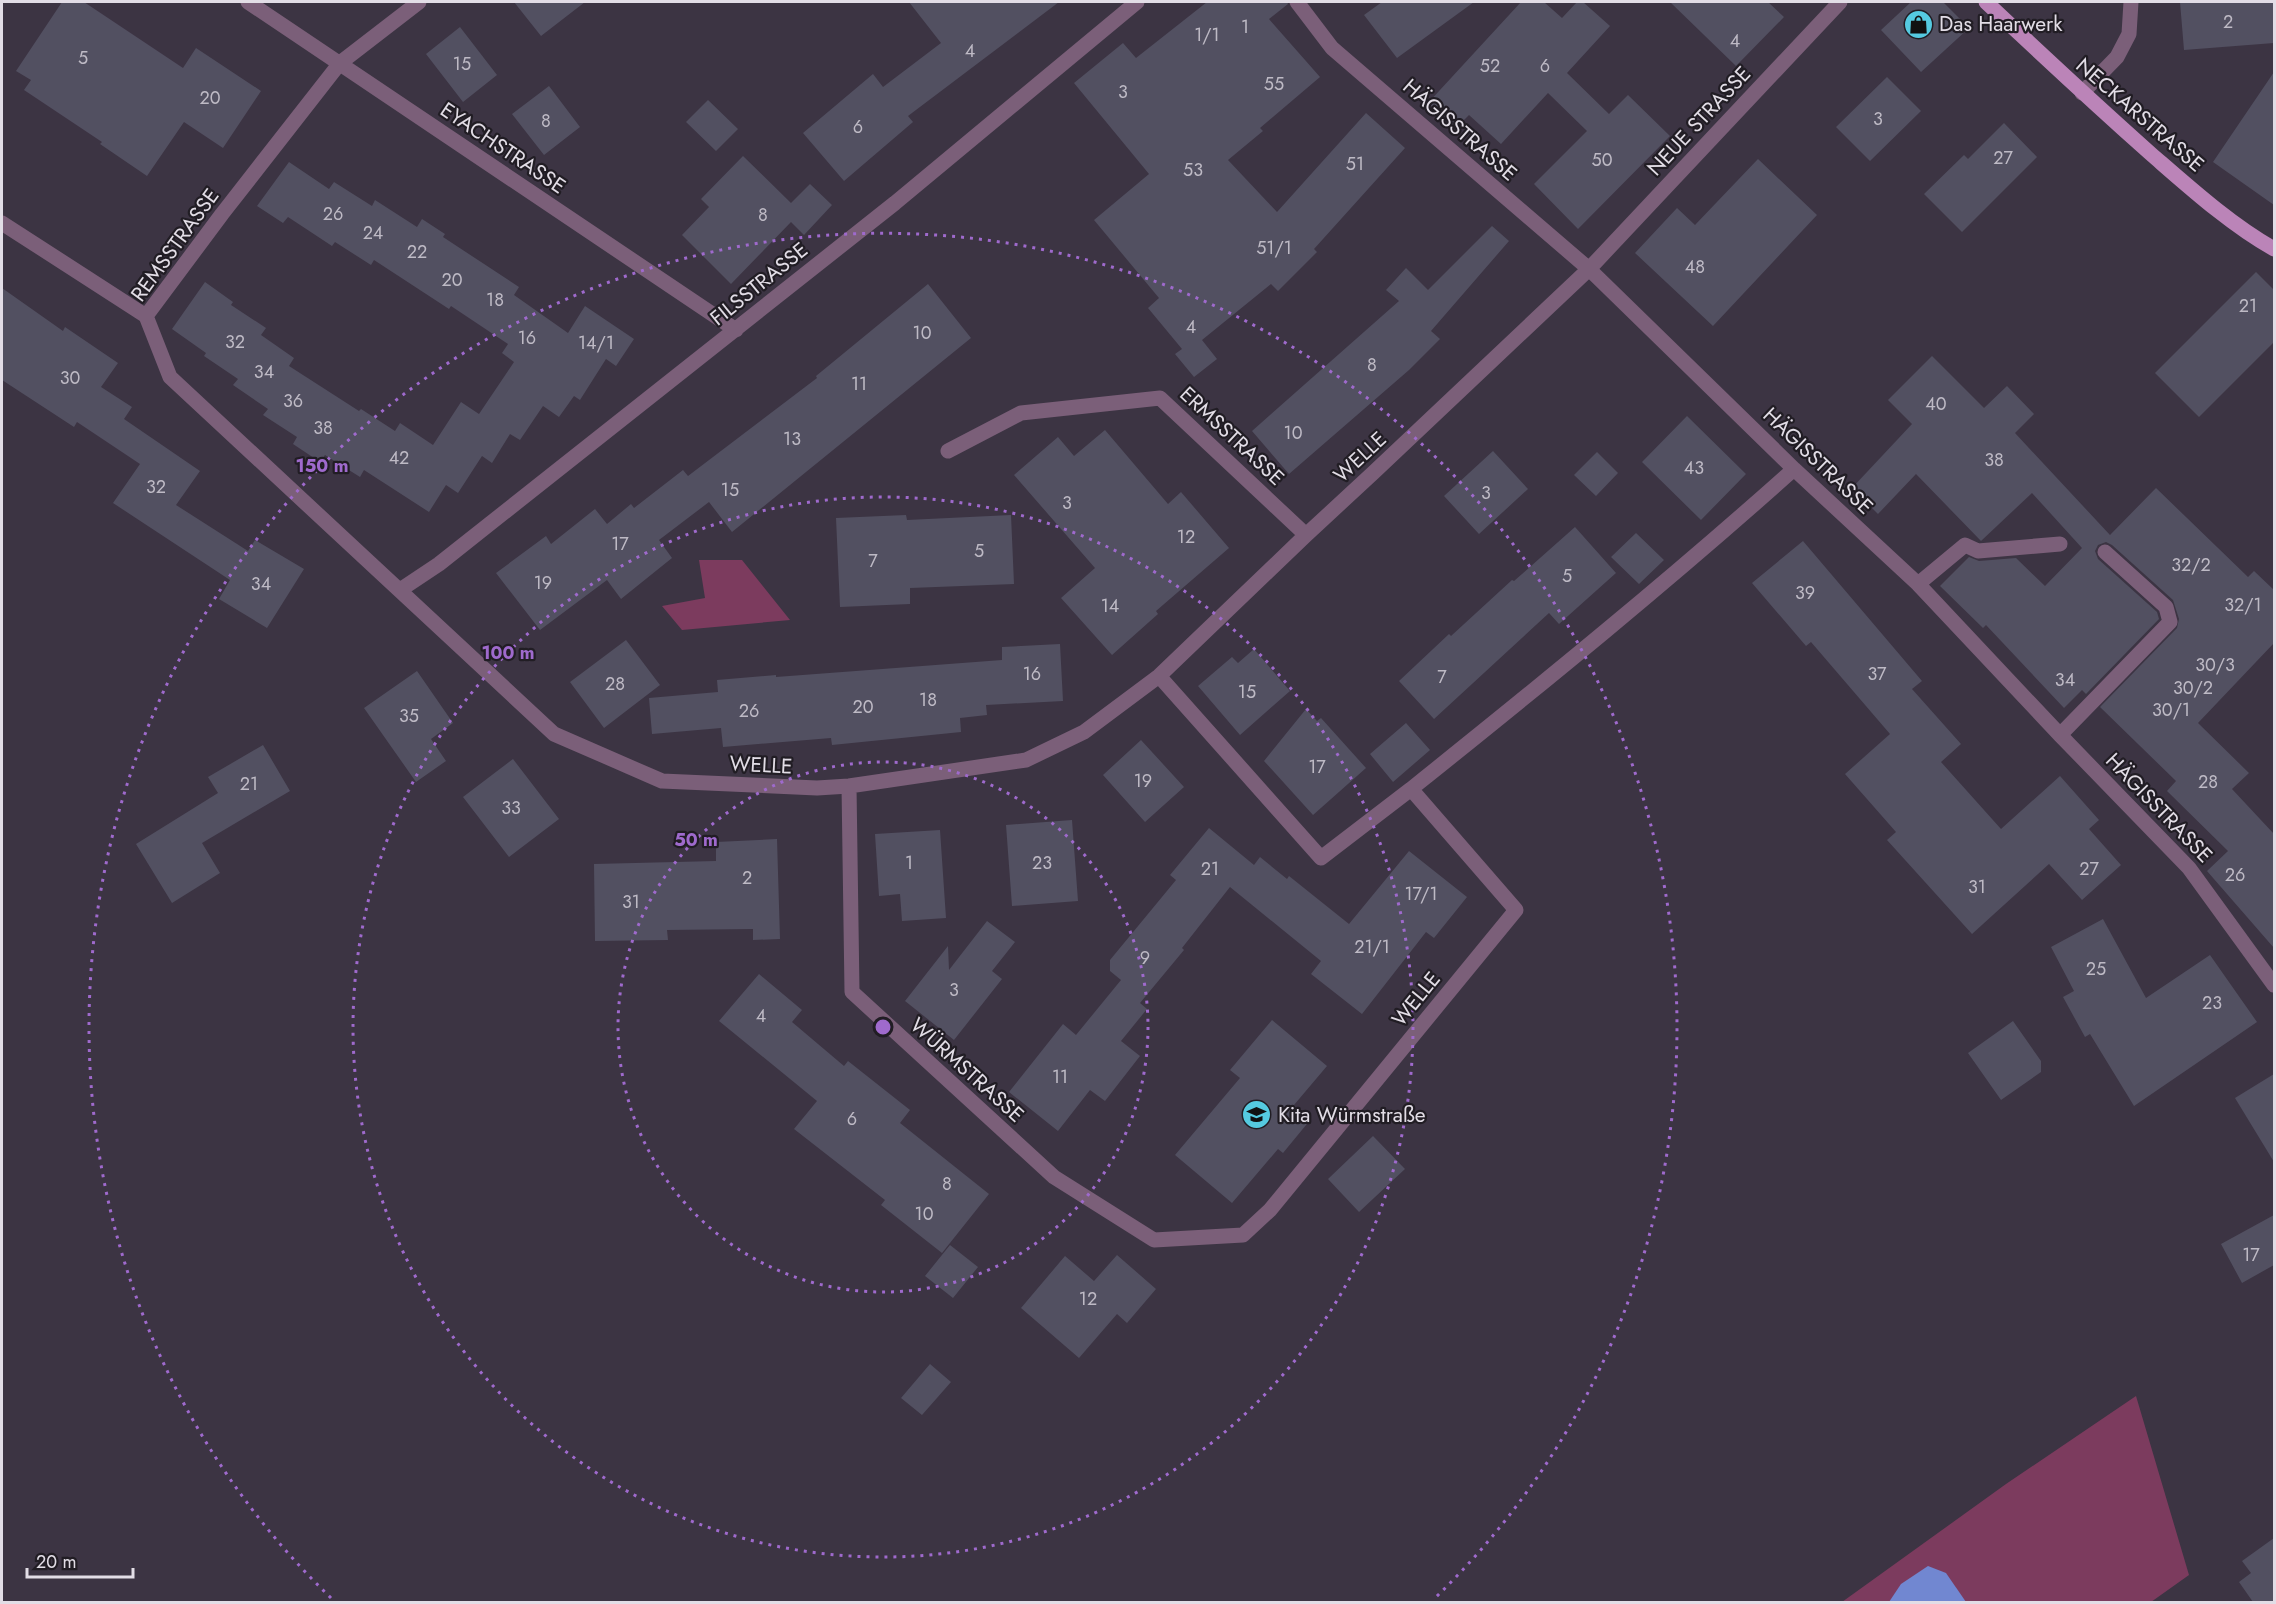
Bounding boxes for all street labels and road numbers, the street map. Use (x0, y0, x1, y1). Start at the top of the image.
street label: NECKARSTRASSE (2069, 51, 2211, 179)
street label: NEUE STRASSE (1640, 59, 1758, 183)
street label: HÄGISSTRASSE (1396, 72, 1524, 188)
street label: EYACHSTRASSE (434, 95, 572, 201)
street label: REMSSTRASSE (124, 182, 226, 308)
street label: FILSSTRASSE (704, 235, 814, 333)
street label: ERMSSTRASSE (1173, 380, 1291, 492)
street label: HÄGISSTRASSE (1756, 401, 1880, 521)
street label: WELLE (1327, 425, 1393, 489)
street label: HÄGISSTRASSE (2099, 746, 2219, 870)
street label: WELLE (729, 748, 793, 782)
street label: WELLE (1385, 965, 1447, 1033)
street label: WÜRMSTRASSE (903, 1011, 1031, 1129)

